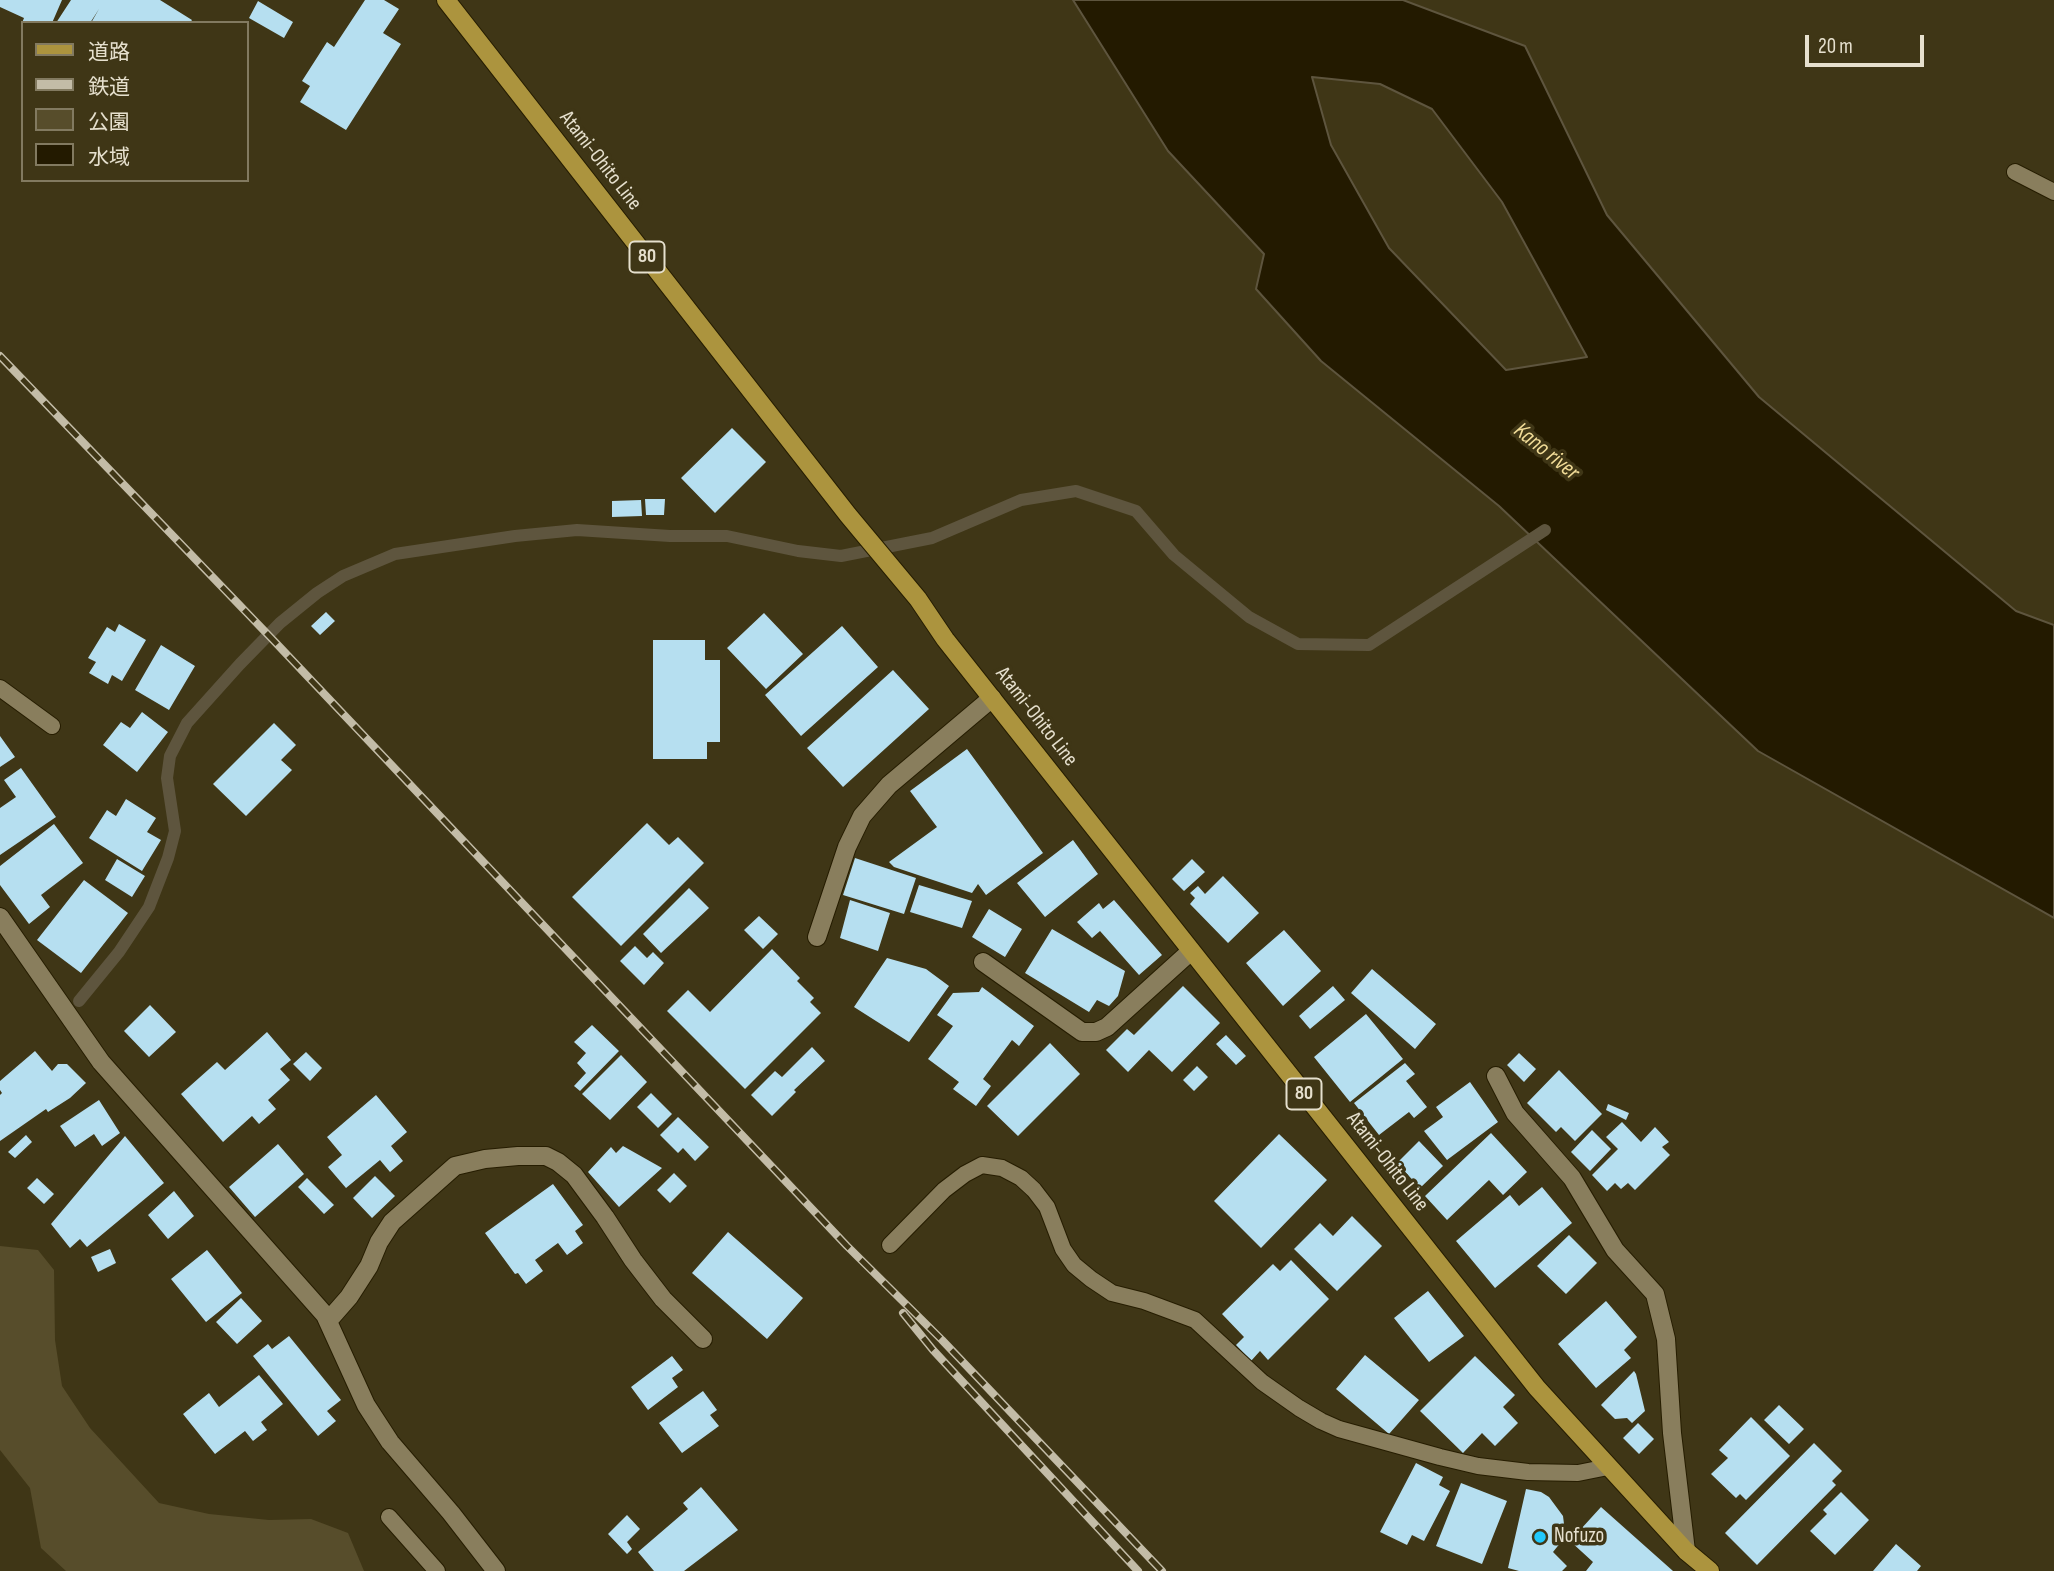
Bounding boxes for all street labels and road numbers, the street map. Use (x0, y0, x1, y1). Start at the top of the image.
street label: Atami-Ohito Line (553, 106, 647, 216)
road number: 80 (630, 242, 664, 272)
street label: Atami-Ohito Line (989, 662, 1083, 772)
road number: 80 (1286, 1078, 1322, 1110)
street label: Atami-Ohito Line (1340, 1107, 1434, 1217)

